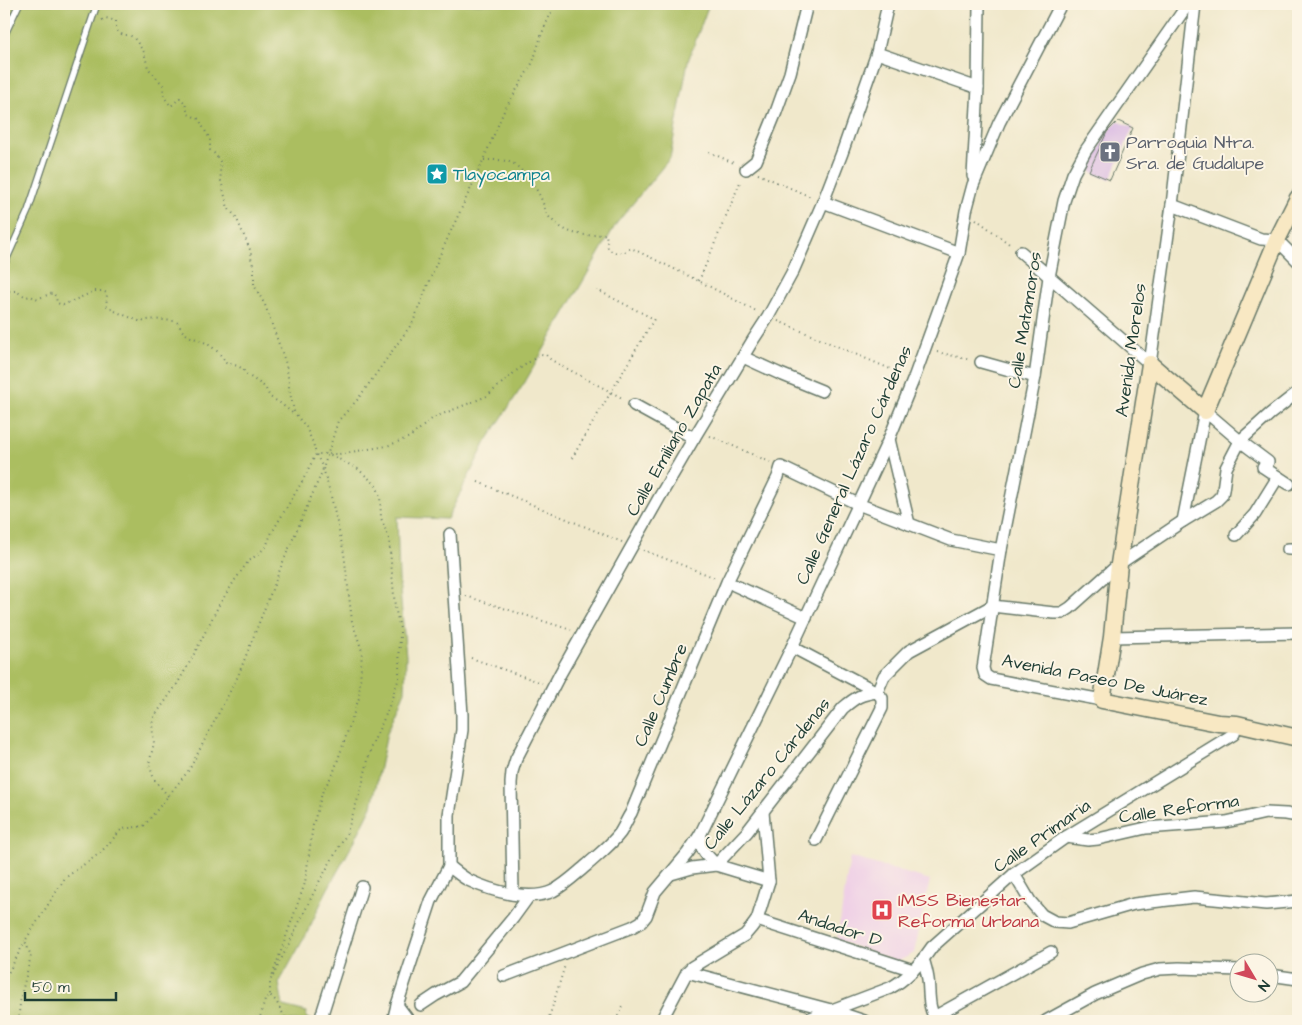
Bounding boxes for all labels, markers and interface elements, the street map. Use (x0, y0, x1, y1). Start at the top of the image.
place label: Parroquia Ntra. Sra. de Gudalupe (1126, 130, 1265, 176)
church icon: Parroquia Ntra. Sra. de Gudalupe (1098, 140, 1122, 164)
place icon: Tlayocampa (425, 162, 449, 186)
place label: Tlayocampa (453, 162, 550, 188)
street label: Calle Matamoros (1002, 250, 1048, 390)
street label: Avenida Morelos (1109, 282, 1153, 418)
street label: Calle General Lázaro Cárdenas (790, 341, 918, 589)
street label: Calle Emiliano Zapata (620, 359, 728, 521)
street label: Calle Cumbre (628, 639, 694, 751)
street label: Avenida Paseo De Juárez (1000, 648, 1210, 712)
street label: Calle Lázaro Cárdenas (698, 693, 836, 855)
street label: Calle Reforma (1117, 788, 1241, 830)
street label: Calle Primaria (988, 793, 1096, 879)
place label: IMSS Bienestar Reforma Urbana (898, 888, 1039, 934)
hospital icon: IMSS Bienestar Reforma Urbana (870, 898, 894, 922)
street label: Andador D (795, 903, 886, 953)
north arrow (1230, 952, 1280, 1002)
scale bar (25, 970, 116, 1002)
text: N (1253, 976, 1274, 995)
text: 50 m (32, 977, 70, 998)

